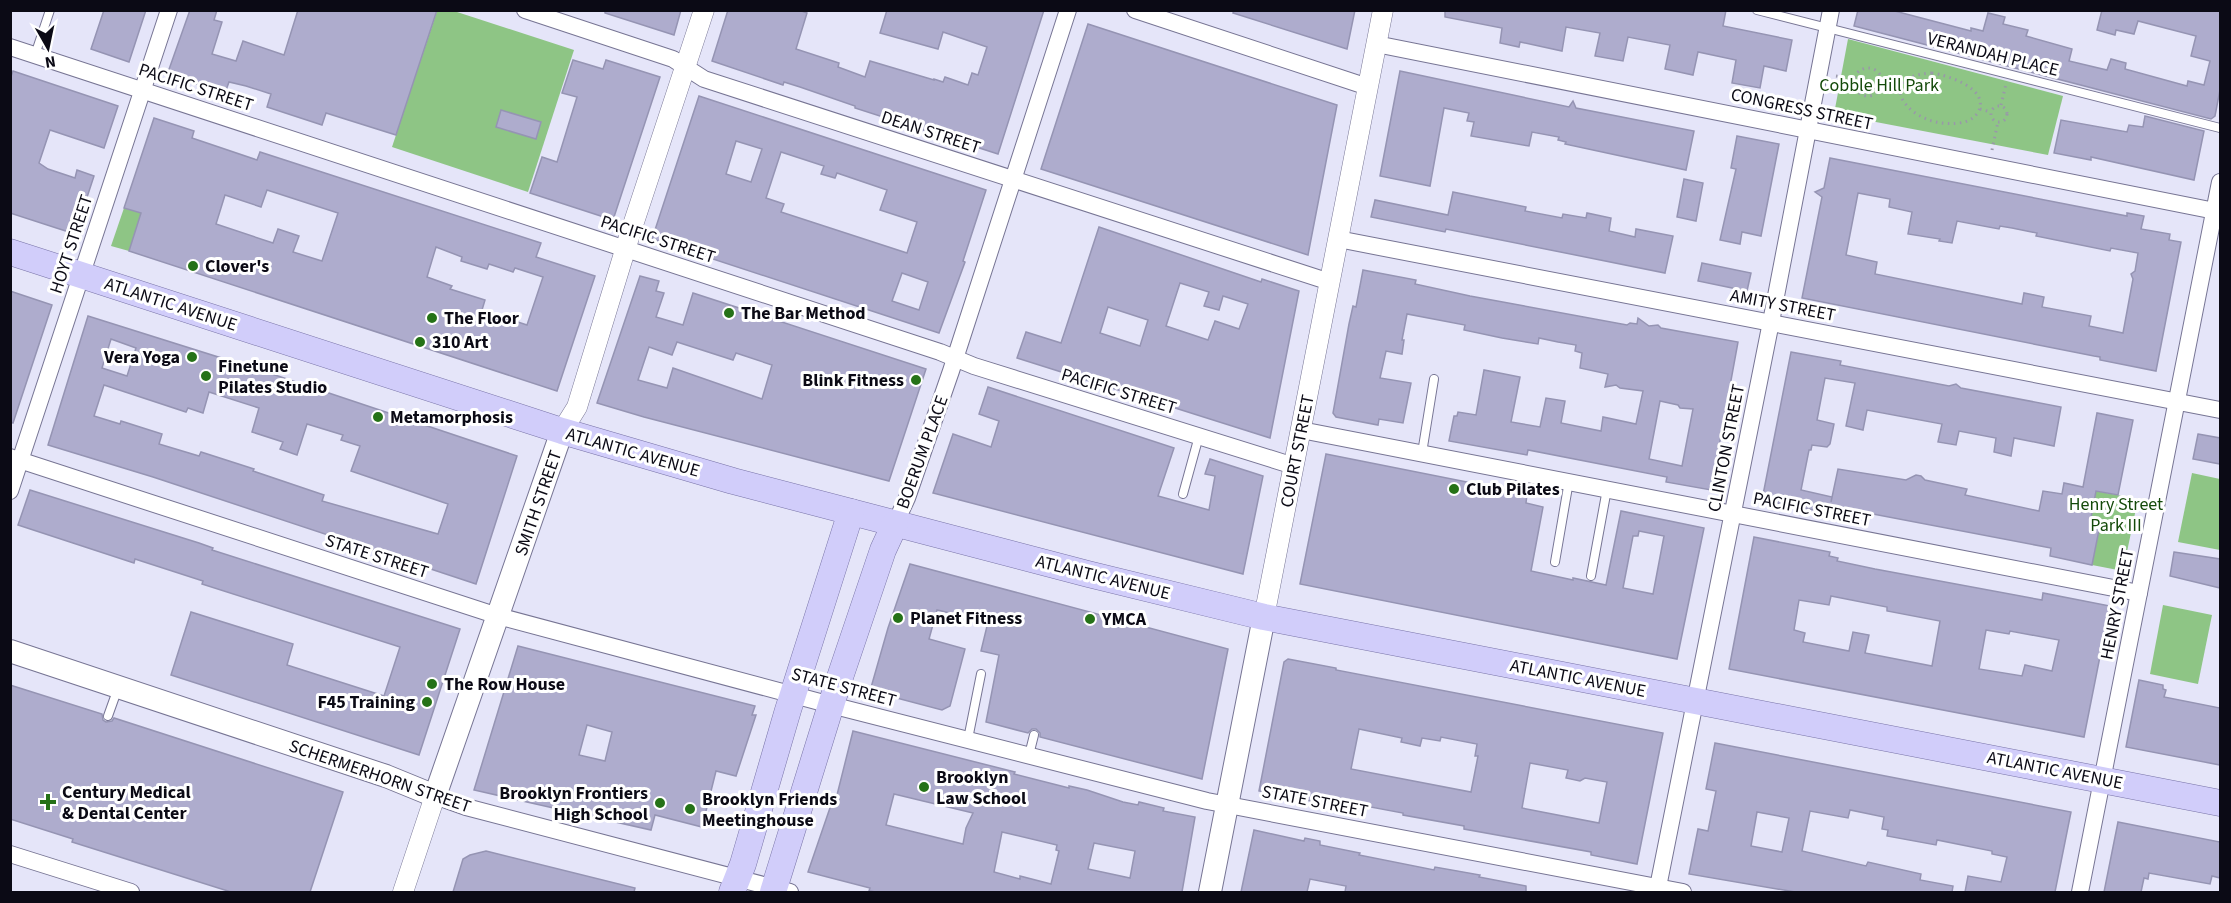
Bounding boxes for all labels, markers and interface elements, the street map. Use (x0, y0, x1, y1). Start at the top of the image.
north arrow (18, 18, 78, 78)
street label: VERANDAH PLACE (1925, 26, 2061, 83)
text: N (43, 50, 57, 74)
street label: PACIFIC STREET (135, 57, 257, 118)
park label: Cobble Hill Park (1819, 73, 1939, 98)
street label: CONGRESS STREET (1729, 82, 1876, 137)
street label: DEAN STREET (878, 105, 984, 160)
street label: HOYT STREET (44, 191, 99, 297)
street label: PACIFIC STREET (597, 209, 719, 270)
place label: Clover's (205, 254, 269, 279)
marker: Clover's (186, 259, 200, 273)
street label: ATLANTIC AVENUE (101, 271, 240, 338)
street label: AMITY STREET (1728, 283, 1838, 328)
place label: The Bar Method (741, 301, 866, 326)
place label: The Floor (444, 306, 520, 331)
marker: The Bar Method (722, 306, 736, 320)
marker: The Floor (425, 311, 439, 325)
place label: 310 Art (432, 330, 489, 355)
marker: 310 Art (413, 335, 427, 349)
place label: Vera Yoga (103, 345, 180, 370)
marker: Vera Yoga (185, 350, 199, 364)
place label: Finetune Pilates Studio (218, 354, 327, 400)
street label: PACIFIC STREET (1058, 362, 1180, 421)
place label: Blink Fitness (802, 368, 904, 393)
marker: Finetune Pilates Studio (199, 369, 213, 383)
marker: Blink Fitness (909, 373, 923, 387)
street label: CLINTON STREET (1702, 382, 1751, 514)
street label: BOERUM PLACE (890, 392, 955, 512)
street label: COURT STREET (1274, 392, 1321, 510)
place label: Metamorphosis (390, 405, 513, 430)
marker: Metamorphosis (371, 410, 385, 424)
street label: ATLANTIC AVENUE (563, 421, 703, 484)
street label: SMITH STREET (509, 447, 568, 559)
place label: Club Pilates (1466, 477, 1560, 502)
marker: Club Pilates (1447, 482, 1461, 496)
street label: PACIFIC STREET (1751, 486, 1873, 533)
park label: Henry Street Park III (2069, 492, 2163, 538)
street label: STATE STREET (322, 528, 432, 585)
street label: HENRY STREET (2094, 546, 2141, 662)
street label: ATLANTIC AVENUE (1033, 549, 1173, 606)
place label: Planet Fitness (910, 606, 1022, 631)
place label: YMCA (1101, 607, 1147, 632)
marker: Planet Fitness (891, 611, 905, 625)
marker: YMCA (1083, 612, 1097, 626)
street label: ATLANTIC AVENUE (1508, 653, 1648, 704)
street label: STATE STREET (789, 662, 899, 714)
place label: The Row House (444, 672, 565, 697)
marker: The Row House (425, 677, 439, 691)
place label: F45 Training (317, 690, 415, 715)
marker: F45 Training (420, 695, 434, 709)
street label: SCHERMERHORN STREET (285, 734, 475, 820)
street label: ATLANTIC AVENUE (1985, 745, 2125, 796)
place label: Brooklyn Law School (936, 765, 1026, 811)
street label: STATE STREET (1260, 779, 1370, 824)
place label: Century Medical & Dental Center (62, 780, 191, 826)
marker: Brooklyn Law School (917, 780, 931, 794)
place label: Brooklyn Frontiers High School (499, 781, 648, 827)
place label: Brooklyn Friends Meetinghouse (702, 787, 837, 833)
marker: Century Medical & Dental Center (39, 793, 57, 811)
marker: Brooklyn Frontiers High School (653, 796, 667, 810)
marker: Brooklyn Friends Meetinghouse (683, 802, 697, 816)

